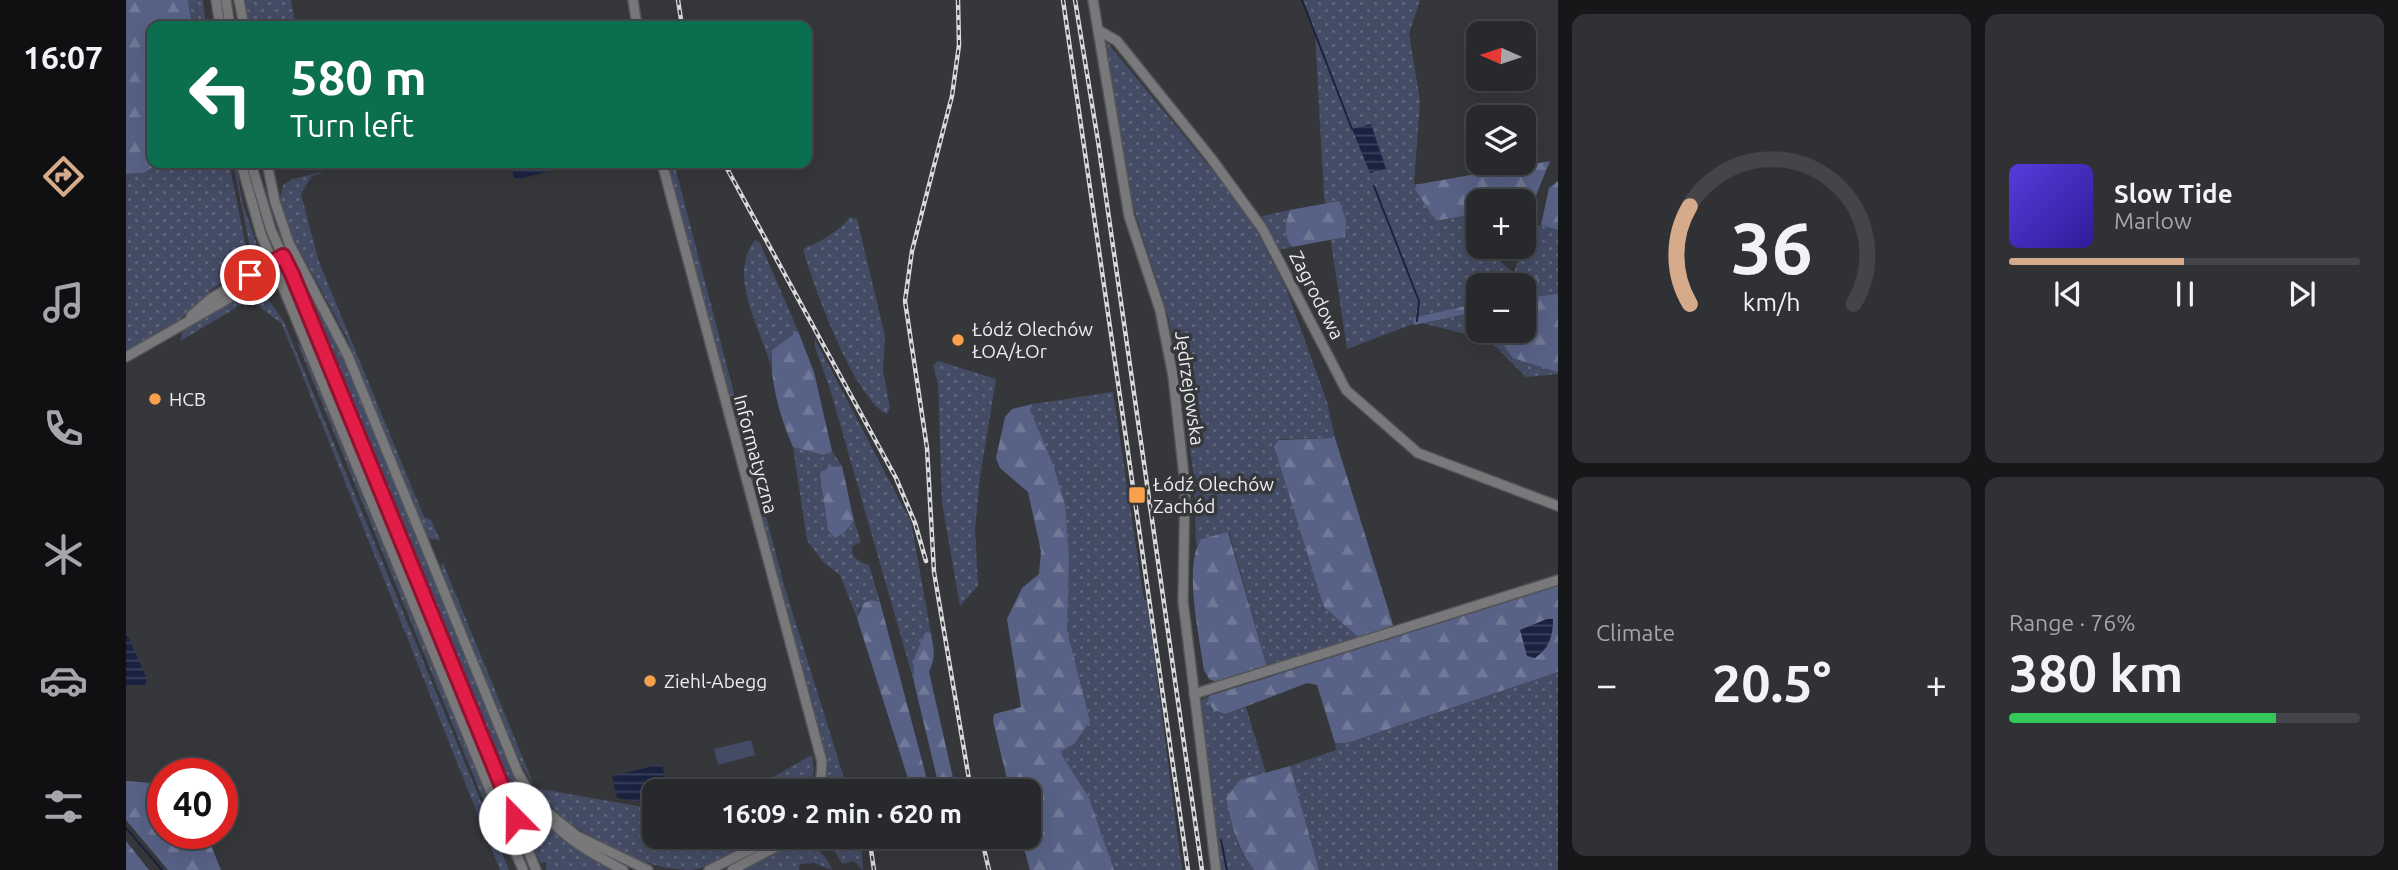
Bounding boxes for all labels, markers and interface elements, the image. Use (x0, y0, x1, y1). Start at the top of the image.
north arrow (1466, 21, 1536, 91)
map controls (1466, 21, 1536, 343)
text: 16:07 (23, 39, 103, 75)
icon: left (175, 49, 266, 140)
text: 580 m (290, 49, 427, 104)
button: layers (1466, 105, 1536, 175)
text: Turn left (290, 107, 414, 143)
icon: directions (39, 152, 88, 201)
text: Slow Tide (2114, 179, 2233, 208)
button: + (1466, 189, 1536, 259)
text: 36 (1730, 207, 1813, 289)
text: Marlow (2114, 208, 2192, 233)
pin (220, 245, 280, 305)
street label: Zagrodowa (1285, 247, 1349, 343)
icon: arrive (231, 256, 269, 294)
button: − (1466, 273, 1536, 343)
icon: previous (2049, 275, 2087, 313)
icon: pause (2166, 275, 2204, 313)
icon: next (2283, 275, 2321, 313)
icon: music (39, 278, 88, 327)
text: km/h (1743, 288, 1800, 316)
place label: Łódź Olechów ŁOA/ŁOr (972, 318, 1093, 362)
street label: Jędrzejowska (1171, 329, 1209, 447)
marker: Łódź Olechów ŁOA/ŁOr (950, 332, 966, 348)
place label: HCB (169, 388, 206, 410)
marker: HCB (147, 391, 163, 407)
street label: Informatyczna (730, 392, 782, 516)
icon: phone (39, 404, 88, 453)
place label: Łódź Olechów Zachód (1153, 473, 1274, 517)
marker: Łódź Olechów Zachód (1127, 485, 1147, 505)
icon: climate (39, 530, 88, 579)
text: Range · 76% (2009, 610, 2136, 635)
text: Climate (1596, 620, 1675, 645)
text: 380 km (2009, 644, 2183, 702)
text: 20.5° (1712, 654, 1831, 712)
icon: car (39, 656, 88, 705)
text: − (1596, 663, 1617, 705)
text: + (1926, 663, 1947, 705)
place label: Ziehl-Abegg (664, 670, 767, 692)
marker: Ziehl-Abegg (642, 673, 658, 689)
speed limit sign: 40 (147, 758, 238, 849)
position arrow (478, 781, 552, 855)
icon: filters (39, 782, 88, 831)
text: 16:09 · 2 min · 620 m (721, 799, 962, 828)

